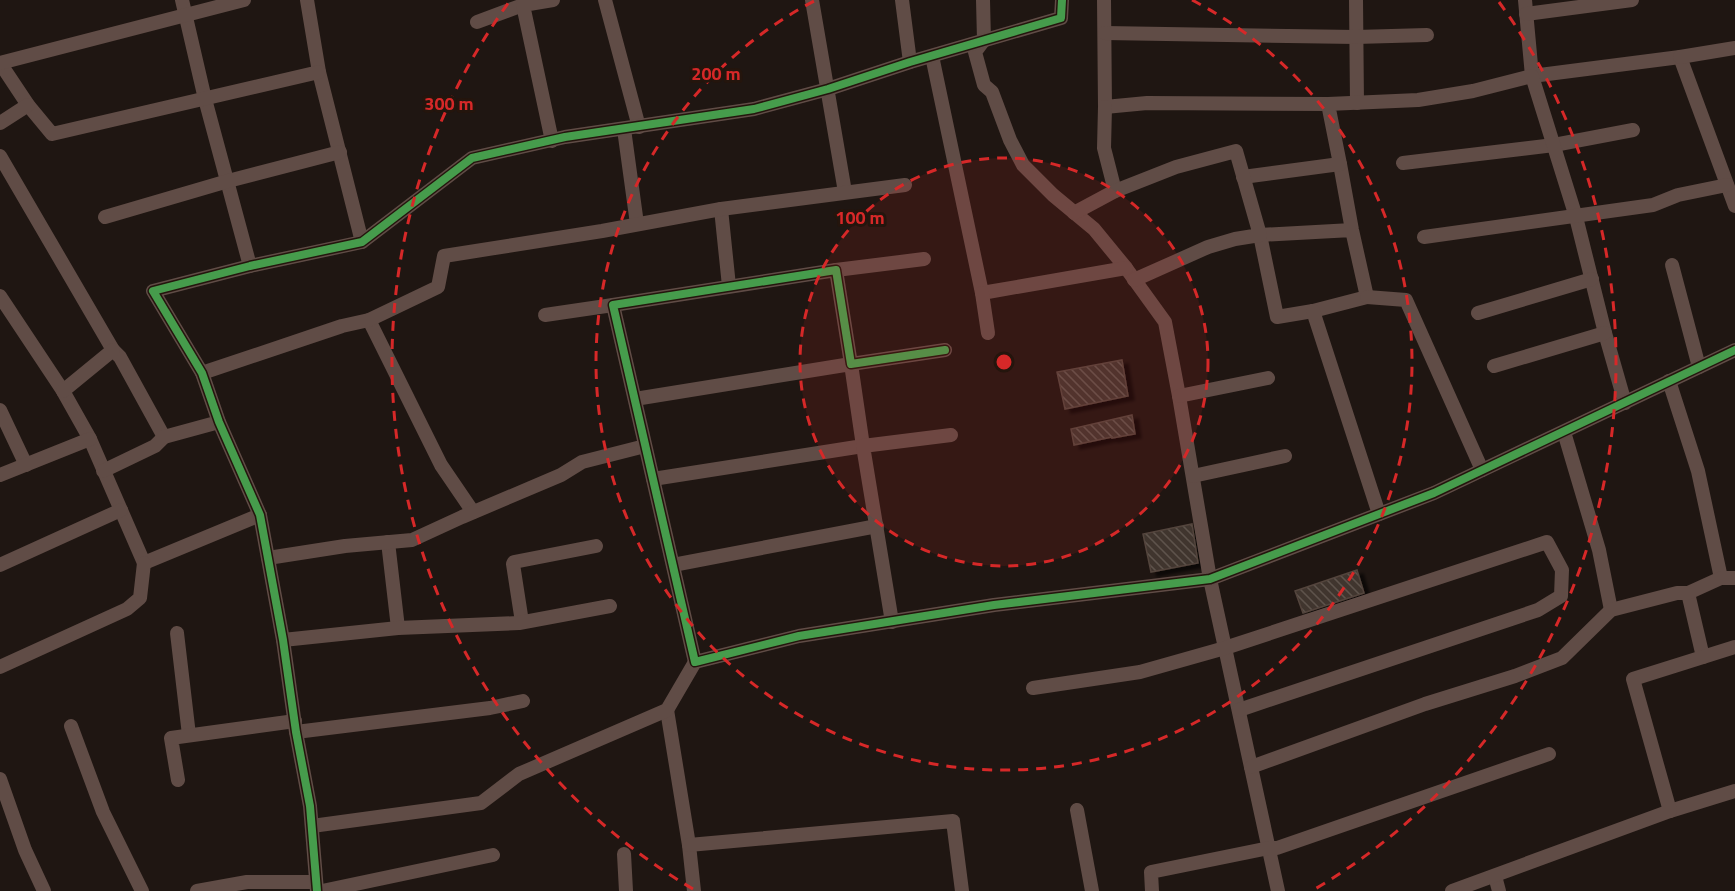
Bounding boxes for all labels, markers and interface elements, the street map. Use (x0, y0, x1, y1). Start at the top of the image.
text: 200 m (691, 60, 741, 87)
text: 300 m (424, 90, 474, 117)
text: 100 m (835, 204, 885, 231)
centre of rings (994, 352, 1014, 372)

